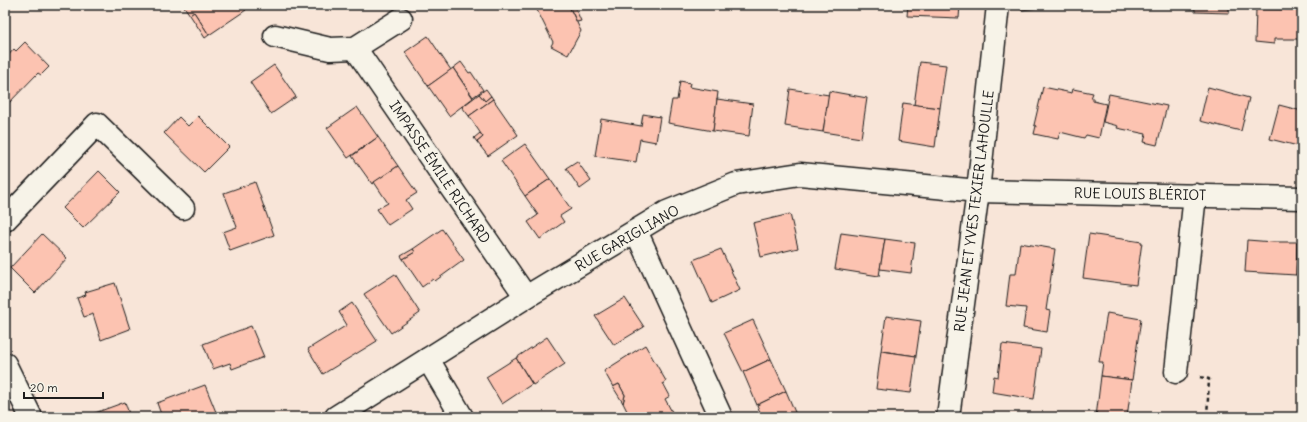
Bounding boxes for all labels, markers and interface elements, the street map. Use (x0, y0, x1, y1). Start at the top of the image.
street label: RUE JEAN ET YVES TEXIER LAHOULLE (950, 89, 998, 333)
street label: IMPASSE ÉMILE RICHARD (386, 97, 495, 247)
street label: RUE LOUIS BLÉRIOT (1074, 184, 1206, 204)
street label: RUE GARIGLIANO (572, 201, 682, 275)
scale bar (24, 374, 103, 400)
text: 20 m (30, 380, 58, 395)

